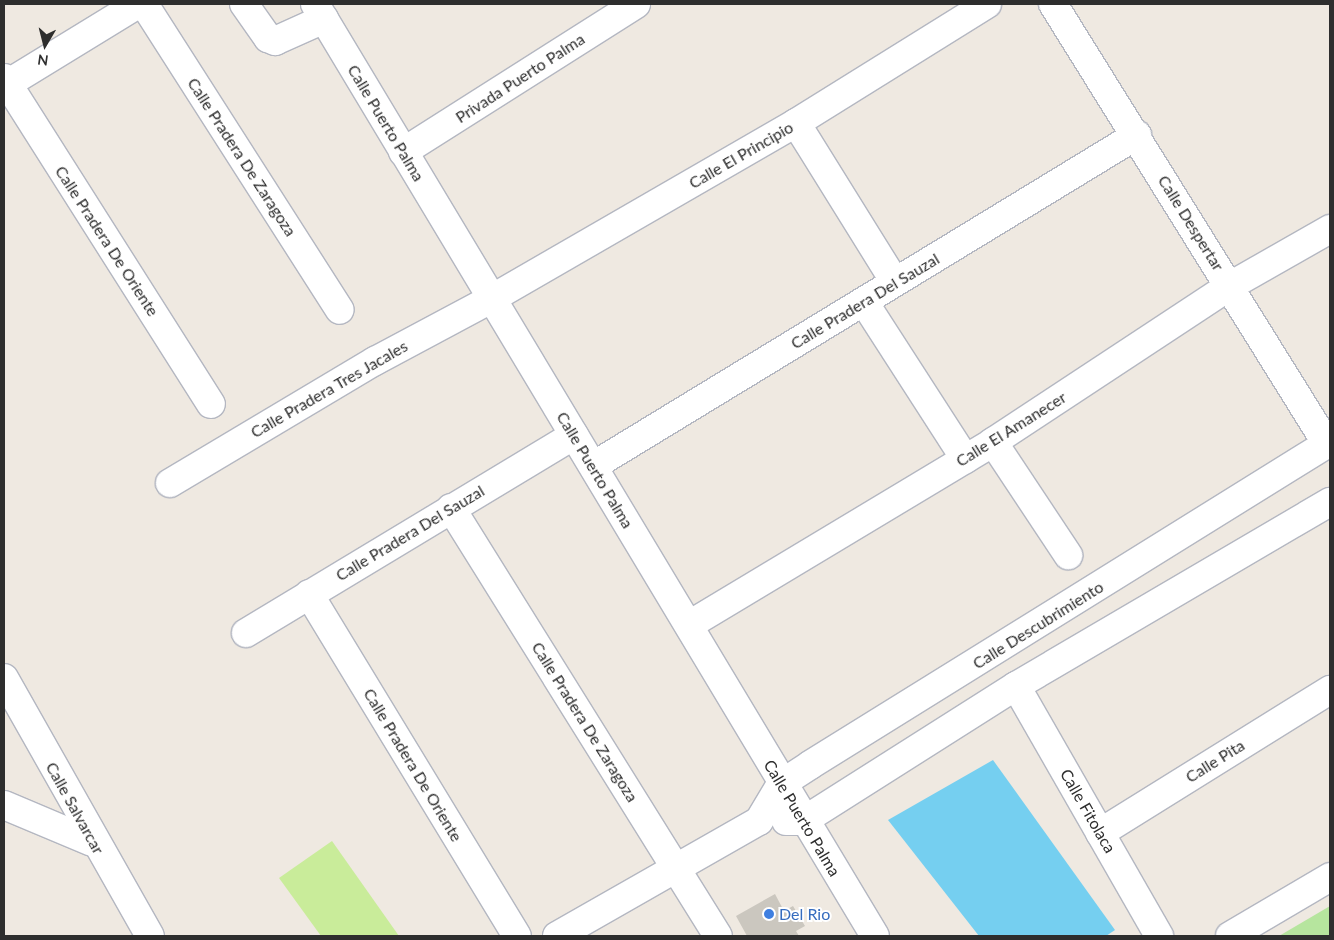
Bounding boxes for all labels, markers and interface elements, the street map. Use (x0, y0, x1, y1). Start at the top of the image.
north arrow (20, 20, 70, 70)
street label: Privada Puerto Palma (452, 29, 588, 127)
text: N (36, 51, 49, 70)
street label: Calle Puerto Palma (344, 61, 428, 185)
street label: Calle Pradera De Zaragoza (184, 74, 300, 240)
street label: Calle El Principio (685, 117, 797, 193)
street label: Calle Pradera De Oriente (51, 162, 163, 320)
street label: Calle Despertar (1154, 172, 1228, 274)
street label: Calle Pradera Del Sauzal (787, 249, 943, 353)
street label: Calle Pradera Tres Jacales (247, 336, 411, 442)
street label: Calle El Amanecer (952, 387, 1070, 471)
street label: Calle Puerto Palma (553, 408, 637, 532)
street label: Calle Pradera Del Sauzal (332, 481, 488, 585)
street label: Calle Descubrimiento (969, 577, 1107, 673)
street label: Calle Pradera De Zaragoza (528, 638, 642, 806)
street label: Calle Pradera De Oriente (360, 685, 466, 845)
street label: Calle Pita (1182, 735, 1248, 787)
street label: Calle Puerto Palma (760, 756, 844, 880)
street label: Calle Salvarcar (42, 759, 108, 857)
street label: Calle Fitolaca (1056, 766, 1120, 856)
place label: Del Rio (779, 904, 830, 924)
marker: Del Rio (763, 908, 775, 920)

